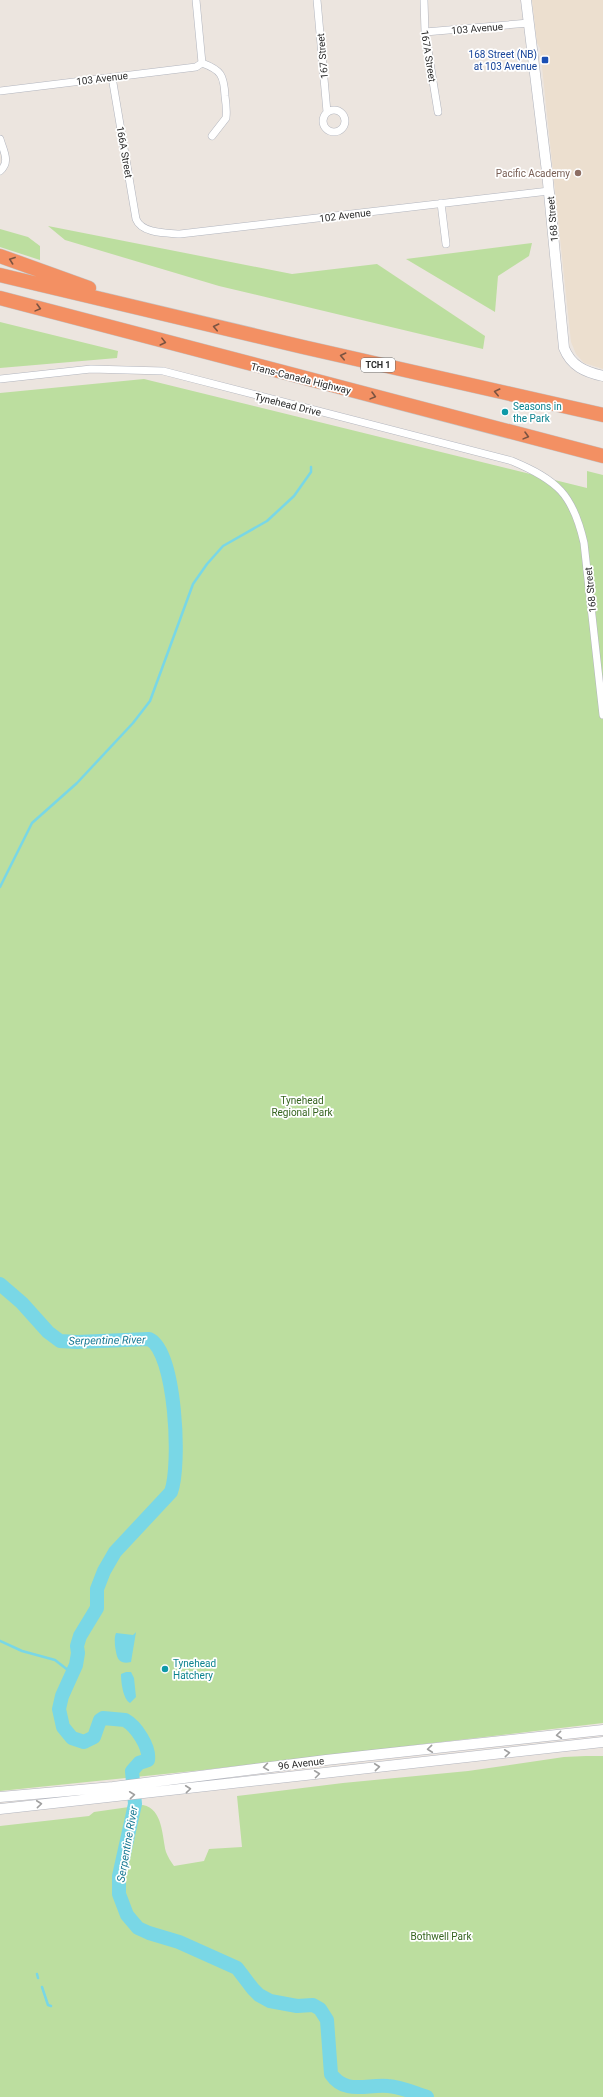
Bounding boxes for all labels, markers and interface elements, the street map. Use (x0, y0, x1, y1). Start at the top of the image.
street label: 103 Avenue (451, 21, 503, 36)
street label: 167A Street (419, 29, 438, 83)
street label: 167 Street (315, 33, 330, 79)
place label: 168 Street (NB) at 103 Avenue (469, 49, 537, 72)
marker: 168 Street (NB) at 103 Avenue (540, 55, 550, 65)
street label: 103 Avenue (76, 70, 129, 87)
street label: 166A Street (115, 125, 134, 179)
place label: Pacific Academy (496, 168, 570, 179)
marker: Pacific Academy (573, 168, 583, 178)
street label: 168 Street (545, 196, 560, 242)
street label: 102 Avenue (319, 207, 372, 224)
one-way arrow (8, 257, 15, 265)
one-way arrow (34, 304, 41, 312)
one-way arrow (213, 323, 219, 331)
one-way arrow (159, 337, 166, 346)
one-way arrow (339, 353, 346, 361)
road number: TCH 1 (361, 358, 395, 372)
street label: Trans-Canada Highway (250, 361, 352, 396)
one-way arrow (493, 388, 500, 396)
street label: Tynehead Drive (254, 391, 322, 418)
one-way arrow (370, 391, 377, 400)
place label: Seasons in the Park (513, 401, 562, 424)
marker: Seasons in the Park (500, 407, 510, 417)
one-way arrow (523, 431, 530, 440)
street label: 168 Street (583, 567, 598, 613)
park label: Tynehead Regional Park (271, 1095, 334, 1118)
water label: Serpentine River (68, 1333, 146, 1348)
place label: Tynehead Hatchery (173, 1658, 216, 1681)
marker: Tynehead Hatchery (160, 1664, 170, 1674)
one-way arrow (556, 1730, 562, 1739)
one-way arrow (427, 1744, 433, 1753)
one-way arrow (504, 1748, 510, 1757)
street label: 96 Avenue (277, 1755, 325, 1772)
one-way arrow (263, 1762, 269, 1771)
one-way arrow (374, 1763, 380, 1772)
one-way arrow (314, 1770, 320, 1779)
one-way arrow (185, 1784, 191, 1793)
one-way arrow (129, 1790, 135, 1799)
one-way arrow (36, 1800, 42, 1809)
water label: Serpentine River (114, 1805, 141, 1883)
park label: Bothwell Park (410, 1931, 472, 1942)

